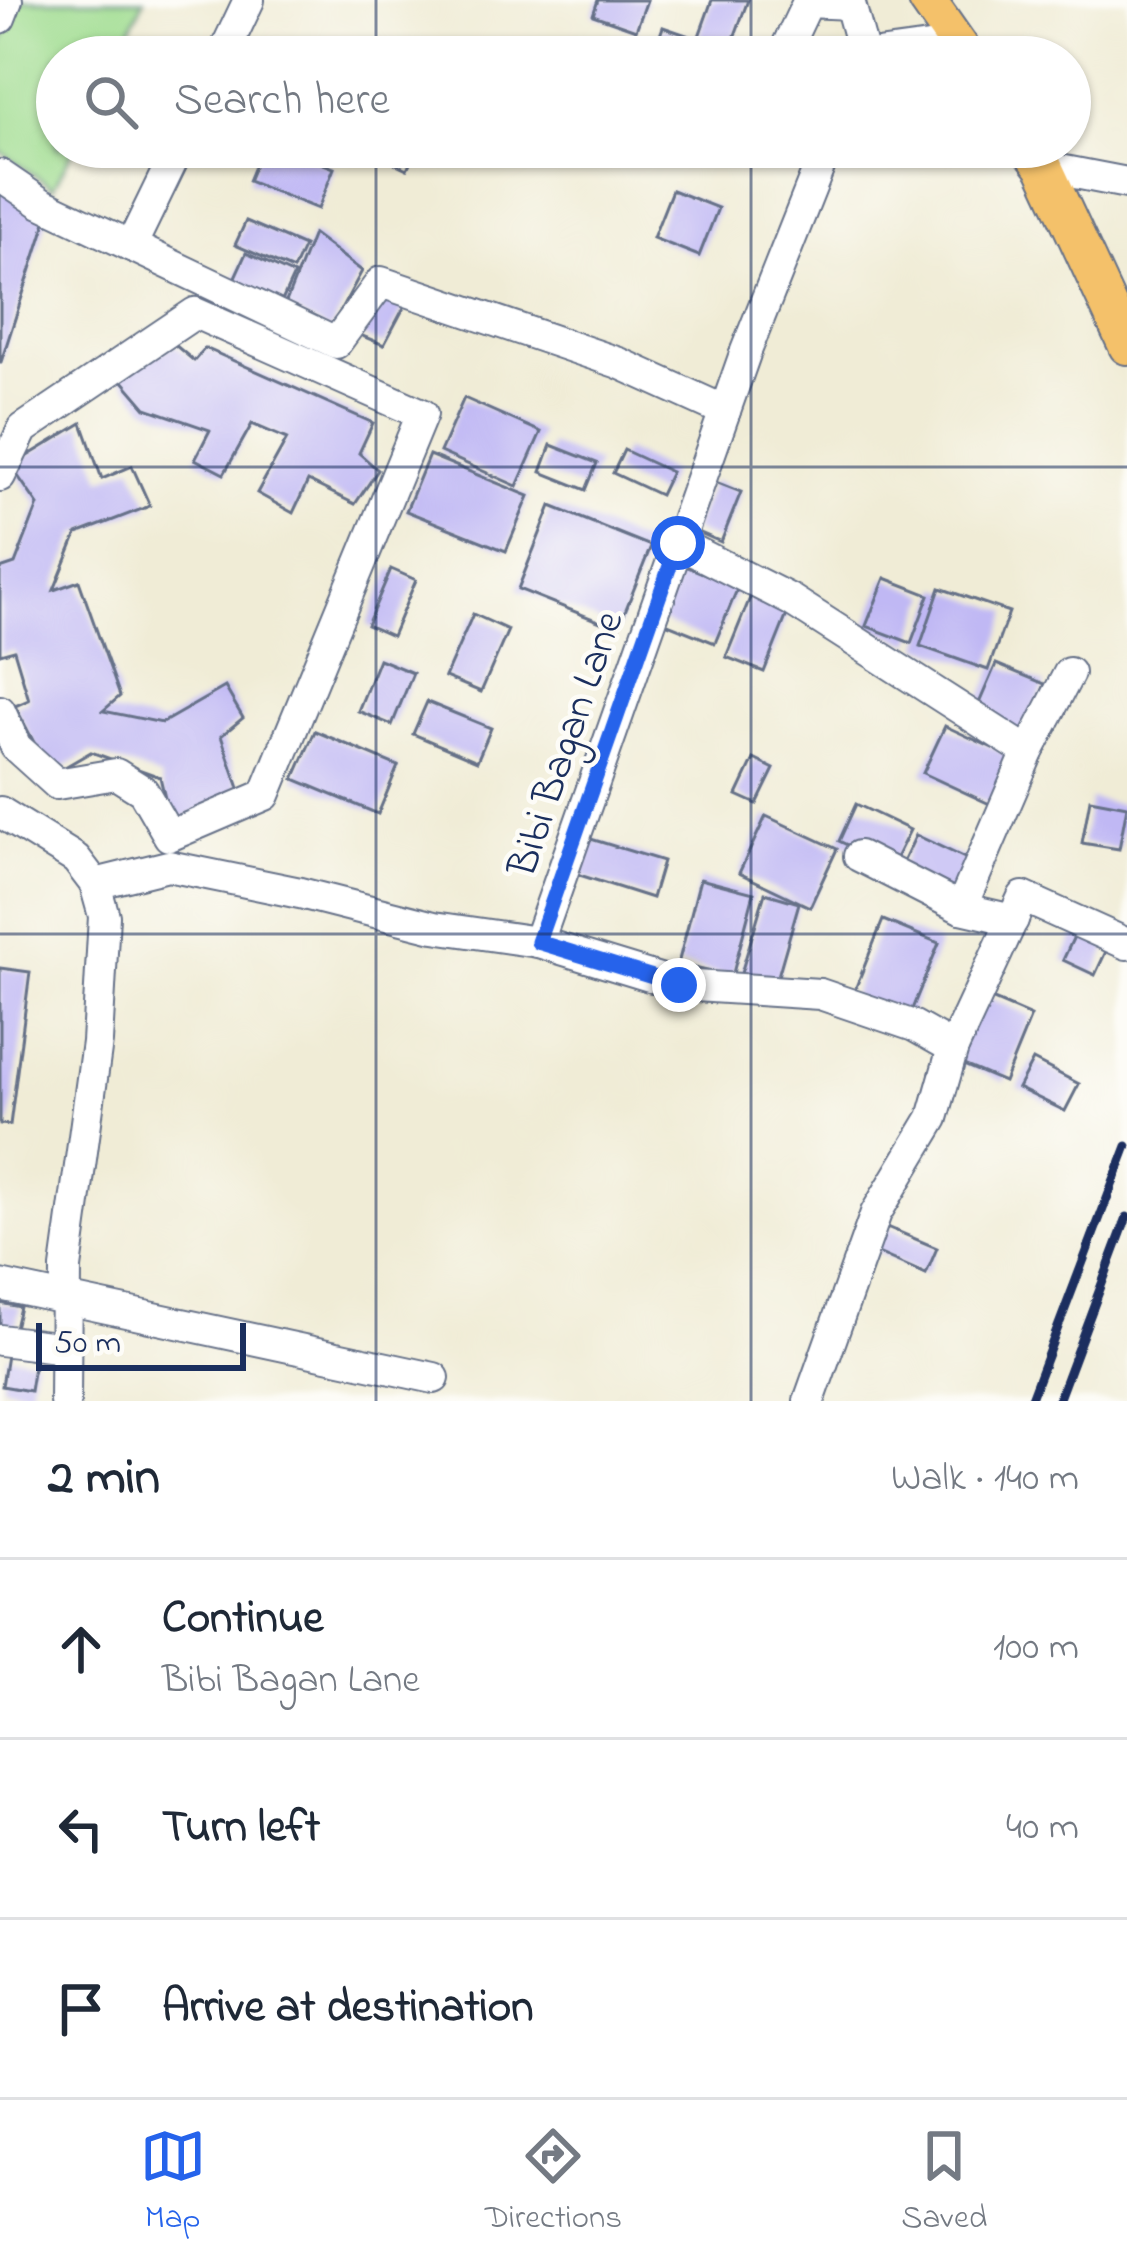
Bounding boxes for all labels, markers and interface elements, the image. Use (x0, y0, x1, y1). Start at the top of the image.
search box (36, 36, 1091, 168)
icon: search (78, 69, 144, 135)
text: Search here (174, 69, 390, 135)
route start (651, 516, 705, 570)
street label: Bibi Bagan Lane (493, 603, 641, 887)
route end (652, 958, 706, 1012)
scale bar (36, 1317, 246, 1370)
text: 50 m (54, 1320, 121, 1368)
text: 2 min (48, 1442, 160, 1517)
text: Walk · 140 m (891, 1451, 1079, 1508)
text: Continue (162, 1587, 323, 1653)
icon: ahead (48, 1616, 114, 1682)
text: 100 m (993, 1620, 1079, 1677)
text: Bibi Bagan Lane (162, 1653, 420, 1710)
icon: left (48, 1796, 114, 1862)
text: Turn left (162, 1796, 320, 1862)
text: 40 m (1006, 1800, 1079, 1857)
icon: arrive (48, 1976, 114, 2042)
text: Arrive at destination (162, 1976, 533, 2042)
tab: Map (140, 2123, 206, 2243)
tab: Directions (485, 2123, 622, 2243)
tab: Saved (901, 2123, 987, 2243)

